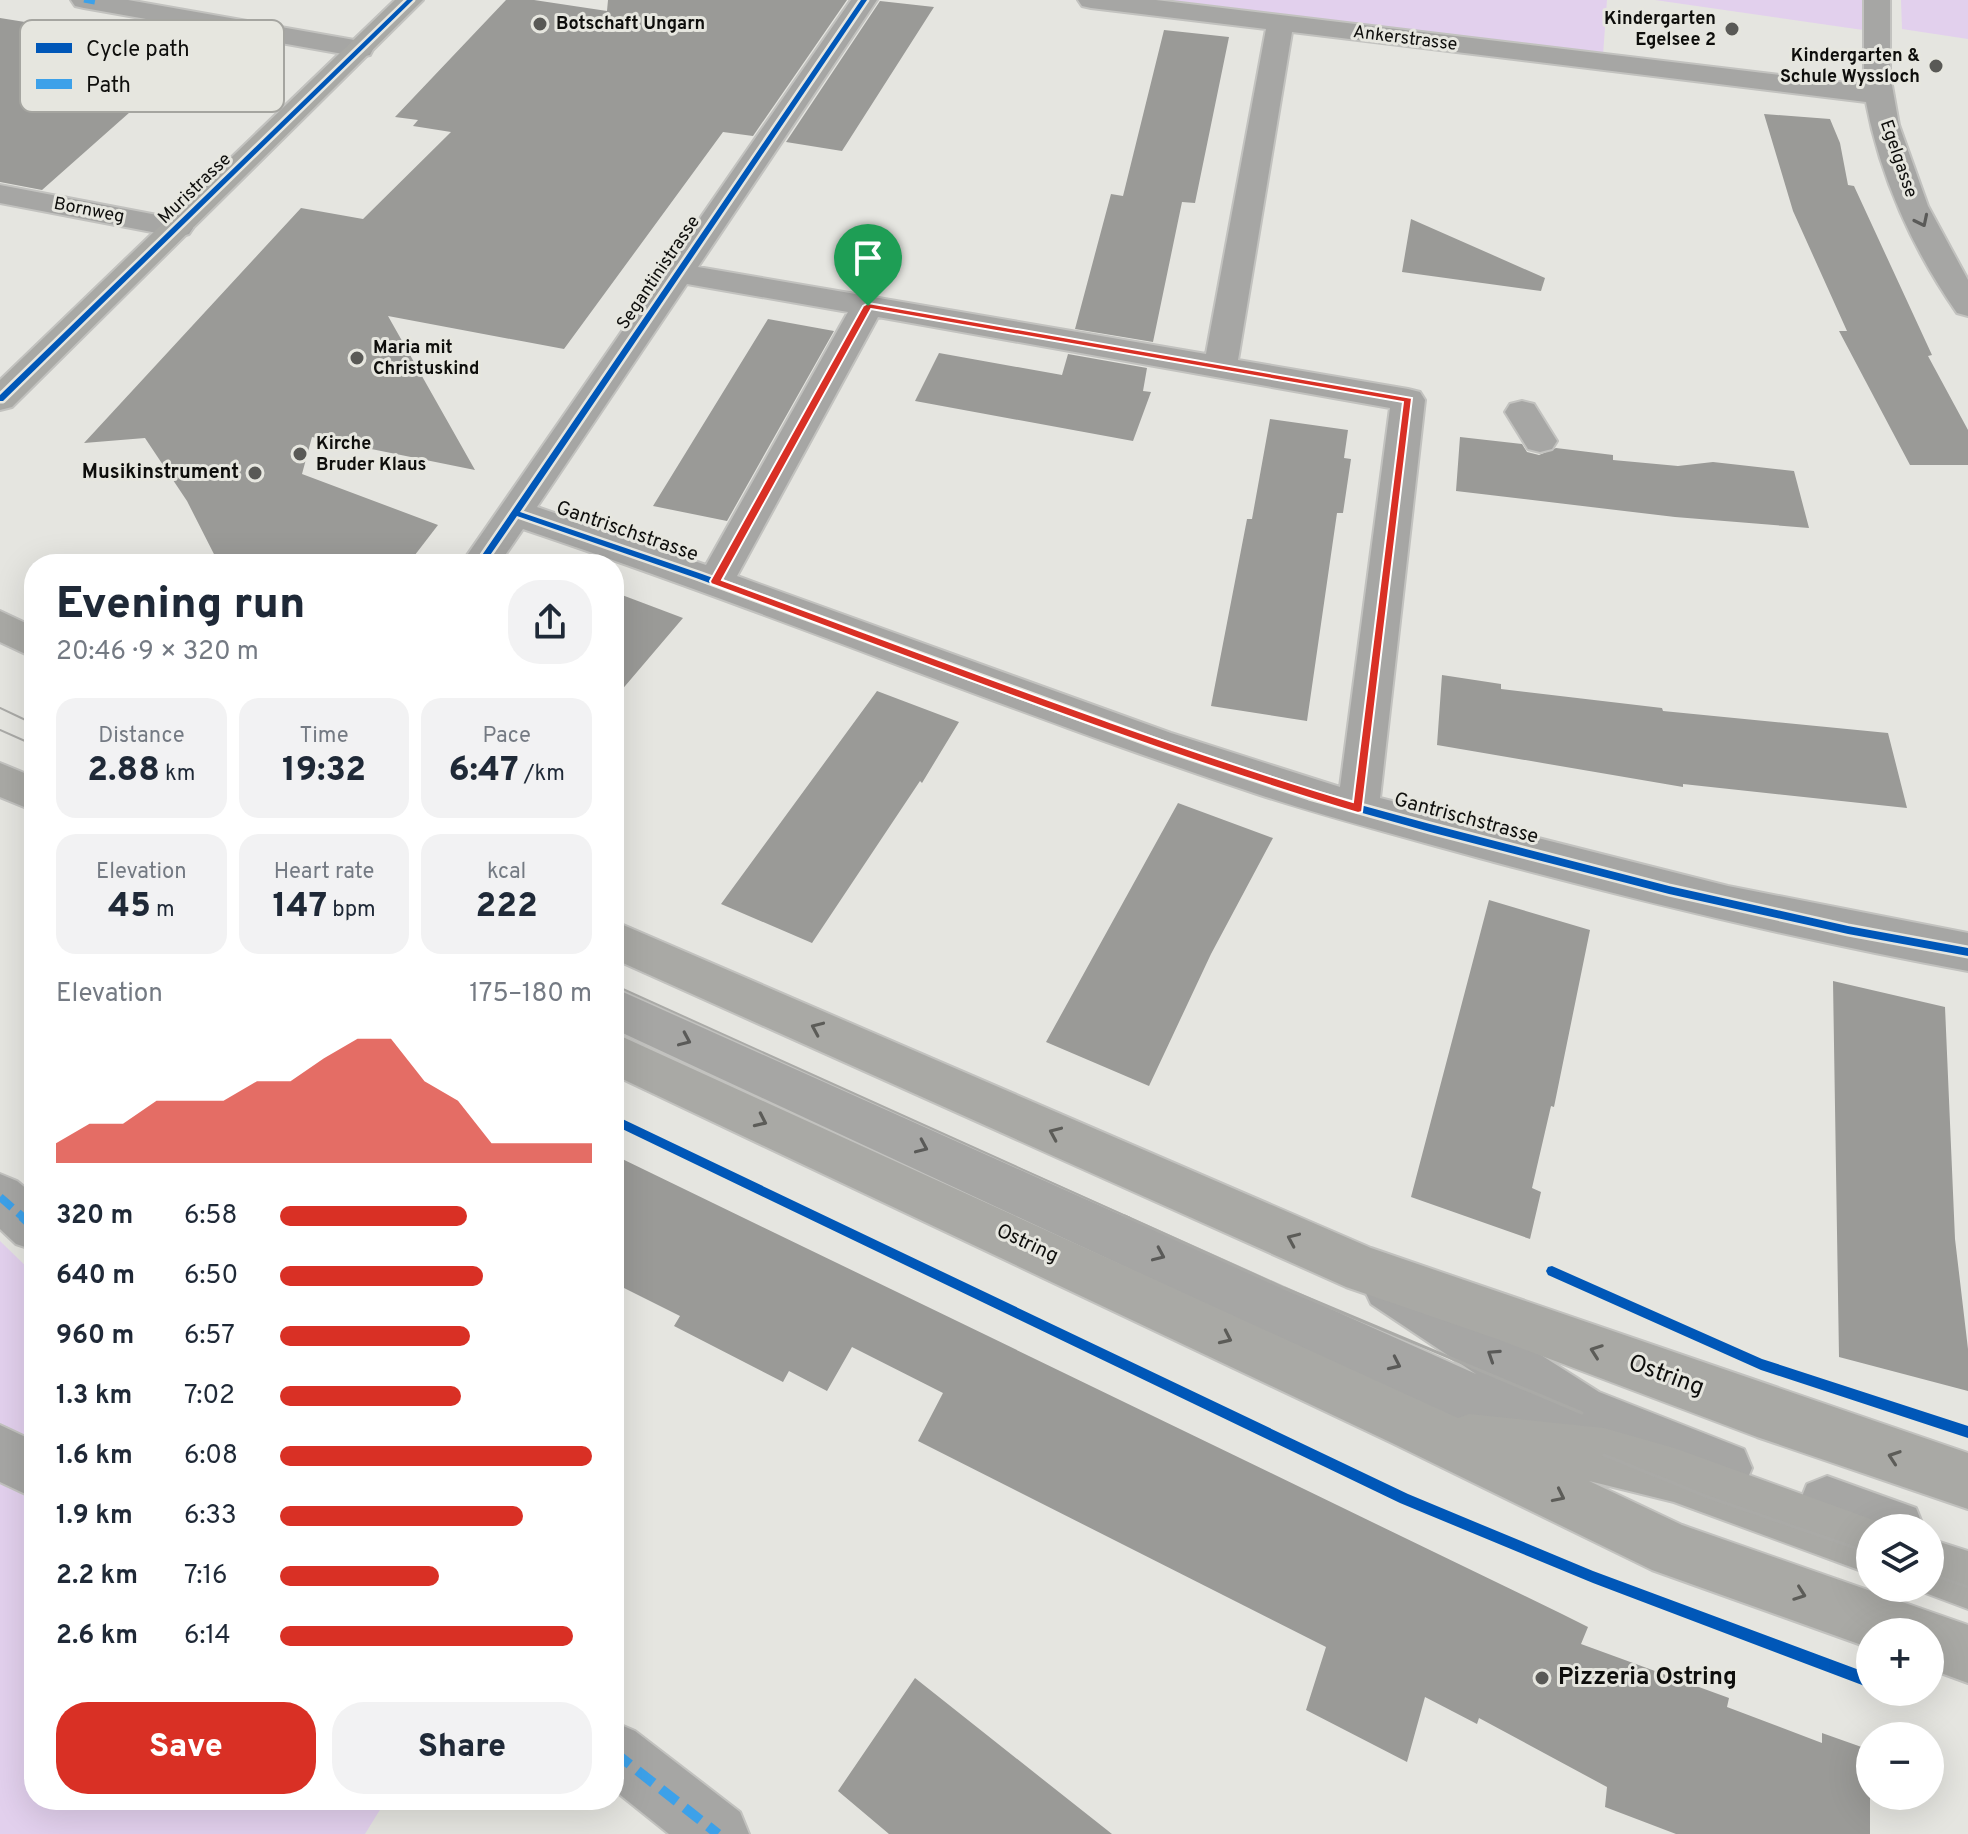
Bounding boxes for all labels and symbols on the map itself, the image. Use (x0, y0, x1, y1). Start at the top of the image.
place label: Kindergarten Egelsee 2 (1604, 8, 1716, 52)
place label: Botschaft Ungarn (556, 13, 705, 36)
marker: Botschaft Ungarn (531, 15, 549, 33)
legend (20, 20, 284, 112)
marker: Kindergarten Egelsee 2 (1723, 20, 1741, 38)
street label: Ankerstrasse (1352, 21, 1458, 57)
text: Cycle path (86, 37, 190, 64)
place label: Kindergarten & Schule Wyssloch (1780, 45, 1920, 89)
marker: Kindergarten & Schule Wyssloch (1927, 57, 1945, 75)
text: Path (86, 73, 131, 100)
street label: Egelgasse (1874, 117, 1922, 201)
street label: Muristrasse (154, 148, 236, 230)
street label: Bornweg (52, 193, 126, 229)
street label: Segantinistrasse (612, 211, 706, 335)
one-way arrow (1912, 213, 1928, 228)
pin (834, 224, 902, 306)
place label: Maria mit Christuskind (373, 337, 479, 381)
marker: Maria mit Christuskind (348, 349, 366, 367)
place label: Kirche Bruder Klaus (316, 433, 426, 477)
marker: Kirche Bruder Klaus (291, 445, 309, 463)
place label: Musikinstrument (82, 460, 239, 486)
marker: Musikinstrument (246, 464, 264, 482)
street label: Gantrischstrasse (553, 496, 701, 568)
street label: Gantrischstrasse (1391, 787, 1541, 851)
one-way arrow (811, 1022, 825, 1038)
one-way arrow (677, 1030, 691, 1046)
one-way arrow (753, 1111, 768, 1127)
one-way arrow (1049, 1127, 1063, 1143)
one-way arrow (914, 1138, 928, 1154)
street label: Ostring (992, 1218, 1062, 1270)
one-way arrow (1286, 1232, 1301, 1248)
one-way arrow (1150, 1245, 1165, 1261)
one-way arrow (1218, 1328, 1233, 1344)
one-way arrow (1590, 1344, 1604, 1360)
street label: Ostring (1624, 1348, 1708, 1404)
one-way arrow (1488, 1349, 1502, 1364)
one-way arrow (1386, 1354, 1401, 1370)
one-way arrow (1888, 1450, 1902, 1466)
one-way arrow (1551, 1486, 1566, 1502)
one-way arrow (1792, 1584, 1806, 1600)
place label: Pizzeria Ostring (1558, 1663, 1737, 1693)
marker: Pizzeria Ostring (1533, 1669, 1551, 1687)

